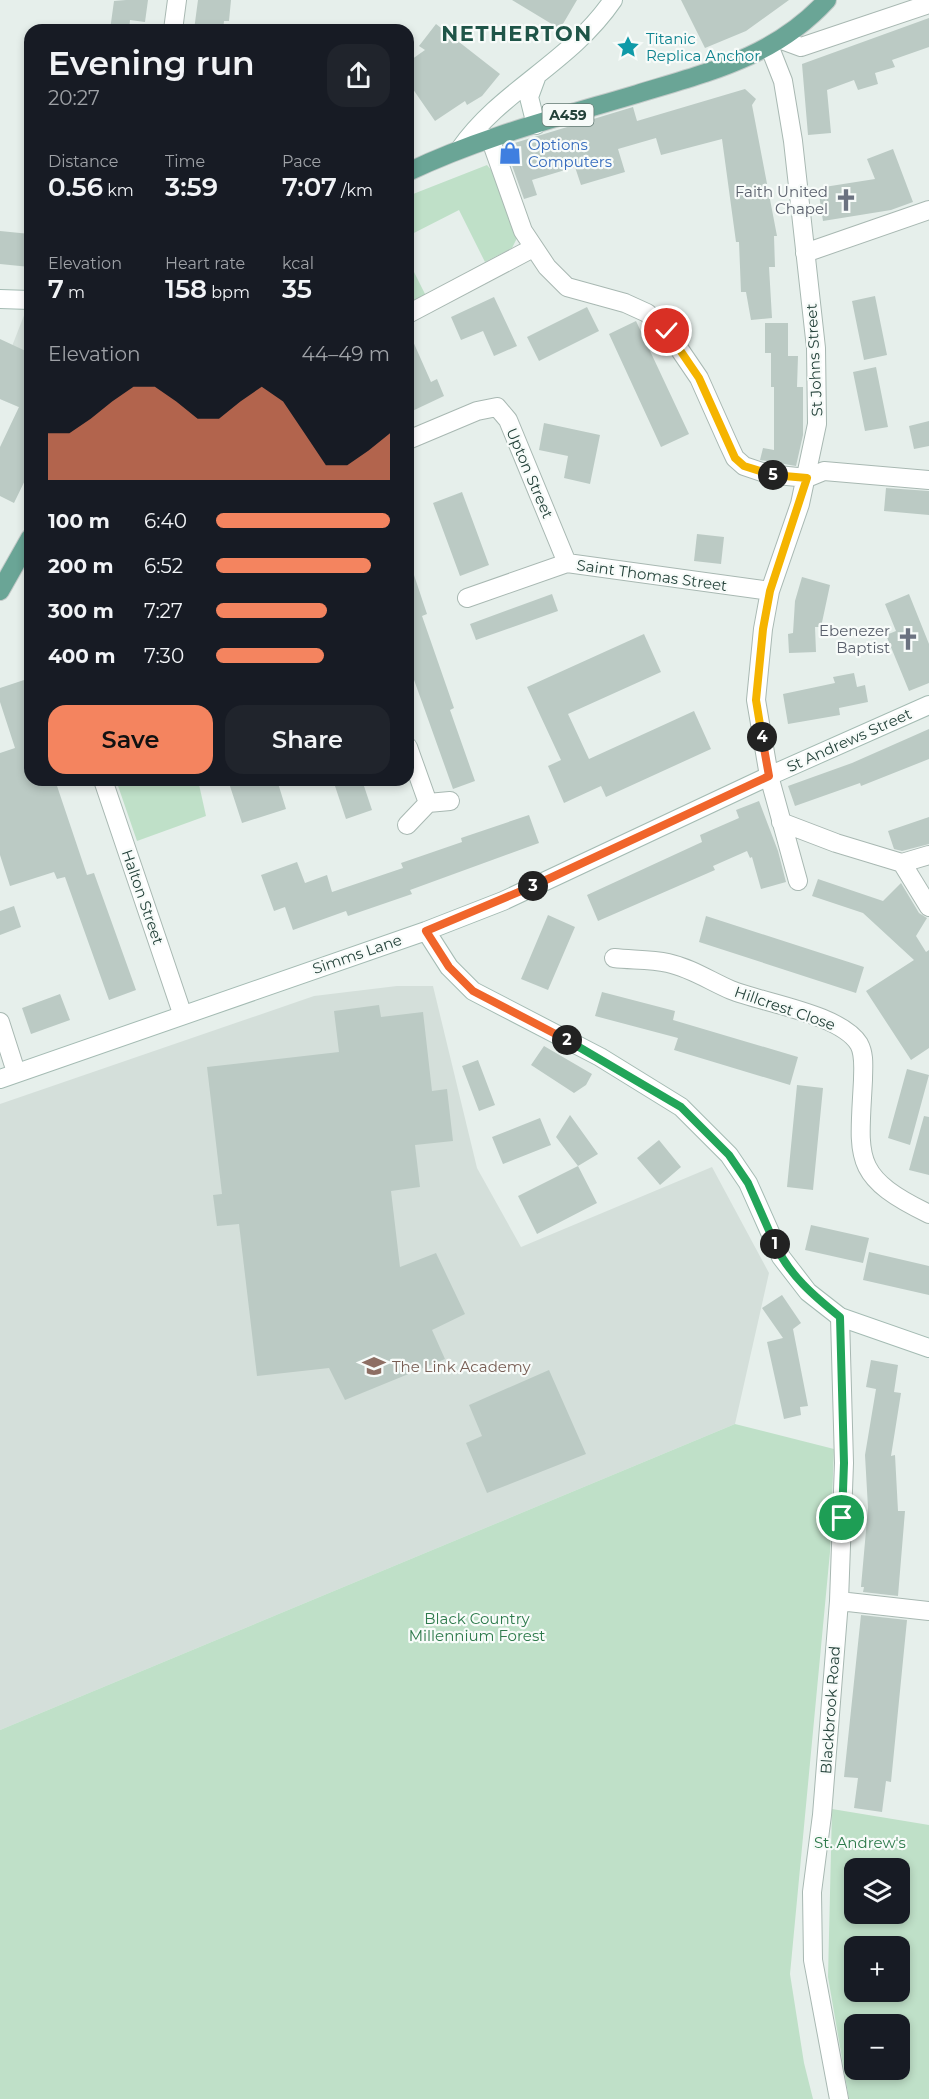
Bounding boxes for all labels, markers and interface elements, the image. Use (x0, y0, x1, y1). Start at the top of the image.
district label: NETHERTON (441, 21, 593, 46)
place label: Titanic Replica Anchor (646, 29, 760, 65)
place icon: Titanic Replica Anchor (615, 34, 641, 60)
text: Evening run (48, 43, 255, 83)
button: share (327, 44, 390, 107)
text: 20:27 (48, 86, 100, 110)
road number: A459 (542, 104, 594, 126)
place label: Options Computers (528, 135, 612, 171)
shop icon: Options Computers (497, 140, 523, 166)
text: Distance (48, 152, 118, 171)
text: Time (165, 152, 205, 171)
text: Pace (282, 152, 321, 171)
text: 0.56 (48, 171, 103, 203)
text: 3:59 (165, 171, 218, 203)
text: 7:07 (282, 171, 337, 203)
text: km (103, 181, 134, 200)
text: /km (337, 181, 373, 200)
place label: Faith United Chapel (735, 182, 828, 218)
church icon: Faith United Chapel (833, 187, 859, 213)
text: Elevation (48, 254, 122, 273)
text: Heart rate (165, 254, 245, 273)
text: kcal (282, 254, 314, 273)
text: 7 (48, 273, 64, 305)
text: 158 (165, 273, 207, 305)
text: 35 (282, 273, 312, 305)
text: m (64, 283, 85, 302)
text: bpm (207, 283, 250, 302)
street label: St Johns Street (802, 303, 826, 417)
pin (641, 305, 692, 356)
icon: check (650, 314, 683, 347)
text: Elevation (48, 342, 140, 366)
text: 44–49 m (302, 342, 390, 366)
street label: Upton Street (502, 425, 558, 521)
pin: 5 (758, 460, 788, 490)
text: 5 (768, 465, 778, 484)
text: 100 m (48, 509, 110, 533)
text: 6:40 (144, 509, 187, 533)
text: 200 m (48, 554, 114, 578)
text: 6:52 (144, 554, 183, 578)
street label: Saint Thomas Street (576, 555, 728, 595)
text: 300 m (48, 599, 114, 623)
text: 7:27 (144, 599, 183, 623)
place label: Ebenezer Baptist (819, 621, 890, 657)
church icon: Ebenezer Baptist (895, 626, 921, 652)
text: 400 m (48, 644, 116, 668)
text: 7:30 (144, 644, 184, 668)
street label: St Andrews Street (784, 704, 914, 776)
button: Save (48, 705, 213, 774)
button: Share (225, 705, 390, 774)
pin: 4 (747, 722, 777, 752)
text: 4 (756, 727, 768, 746)
street label: Halton Street (118, 847, 168, 947)
pin: 3 (518, 871, 548, 901)
text: 3 (528, 876, 538, 895)
street label: Simms Lane (310, 930, 404, 978)
street label: Hillcrest Close (732, 982, 838, 1034)
pin: 2 (552, 1025, 582, 1055)
text: 2 (562, 1030, 572, 1049)
pin: 1 (760, 1229, 790, 1259)
text: 1 (772, 1234, 778, 1253)
school or university icon: The Link Academy (361, 1353, 387, 1379)
place label: The Link Academy (392, 1357, 531, 1376)
pin (816, 1492, 867, 1543)
icon: arrive (825, 1501, 858, 1534)
park label: Black Country Millennium Forest (409, 1609, 545, 1645)
street label: Blackbrook Road (816, 1645, 844, 1775)
park label: St. Andrew's (814, 1833, 906, 1852)
map controls (844, 1858, 910, 2080)
button: layers (844, 1858, 910, 1924)
button: + (844, 1936, 910, 2002)
button: − (844, 2014, 910, 2080)

